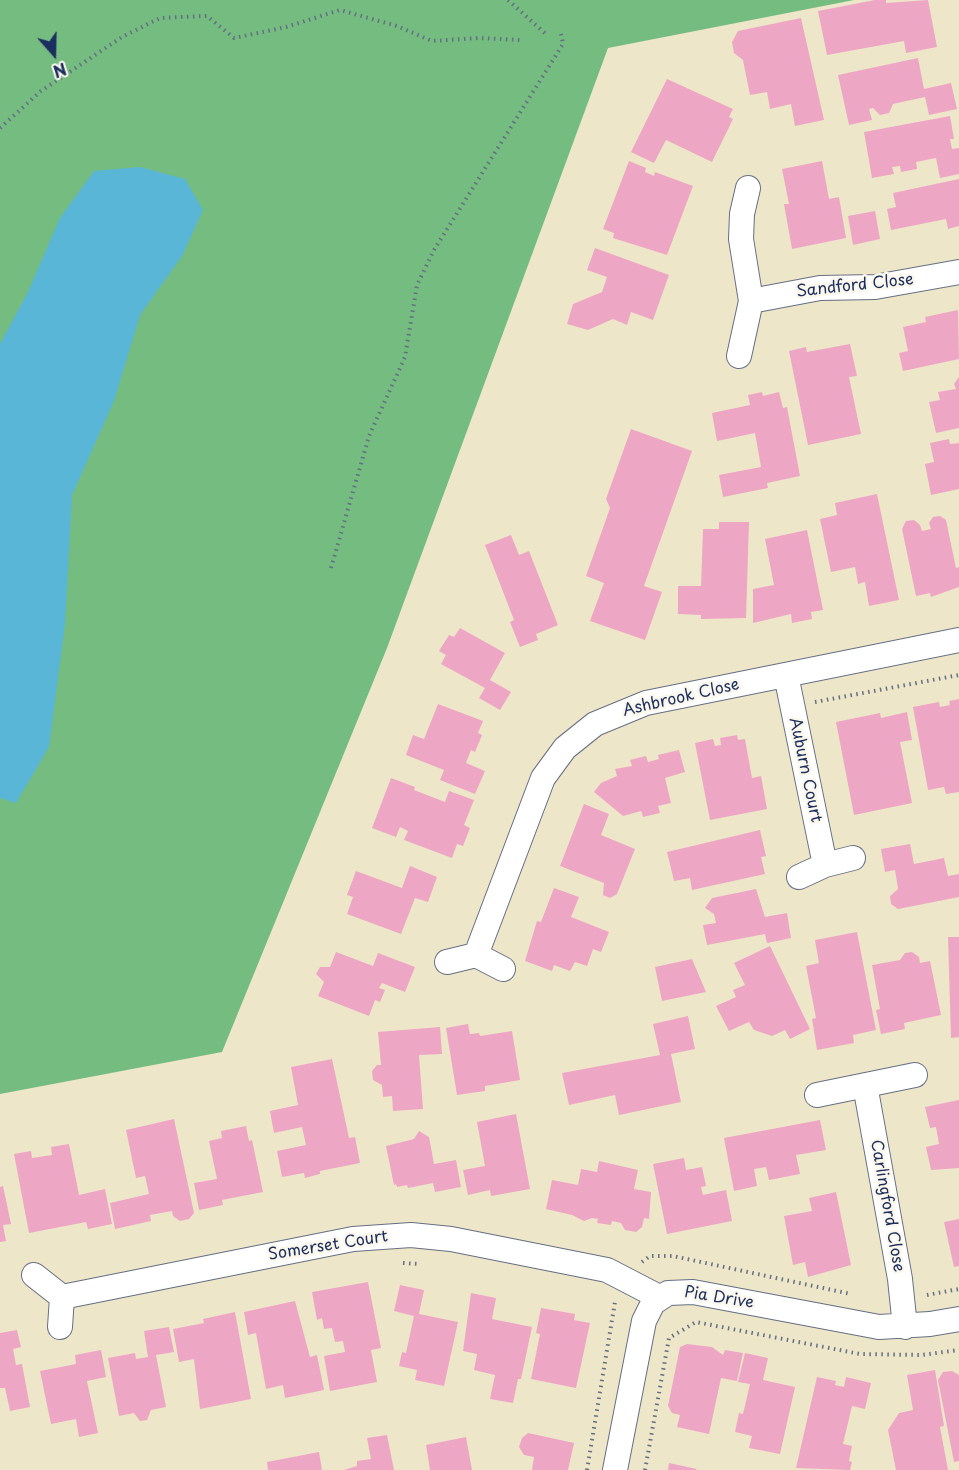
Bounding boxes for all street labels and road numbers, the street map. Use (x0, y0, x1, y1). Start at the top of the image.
street label: Sandford Close (796, 270, 914, 302)
street label: Ashbrook Close (621, 675, 741, 721)
street label: Auburn Court (784, 716, 826, 824)
street label: Carlingford Close (866, 1138, 908, 1274)
street label: Somerset Court (267, 1227, 389, 1265)
street label: Pia Drive (683, 1283, 755, 1313)

